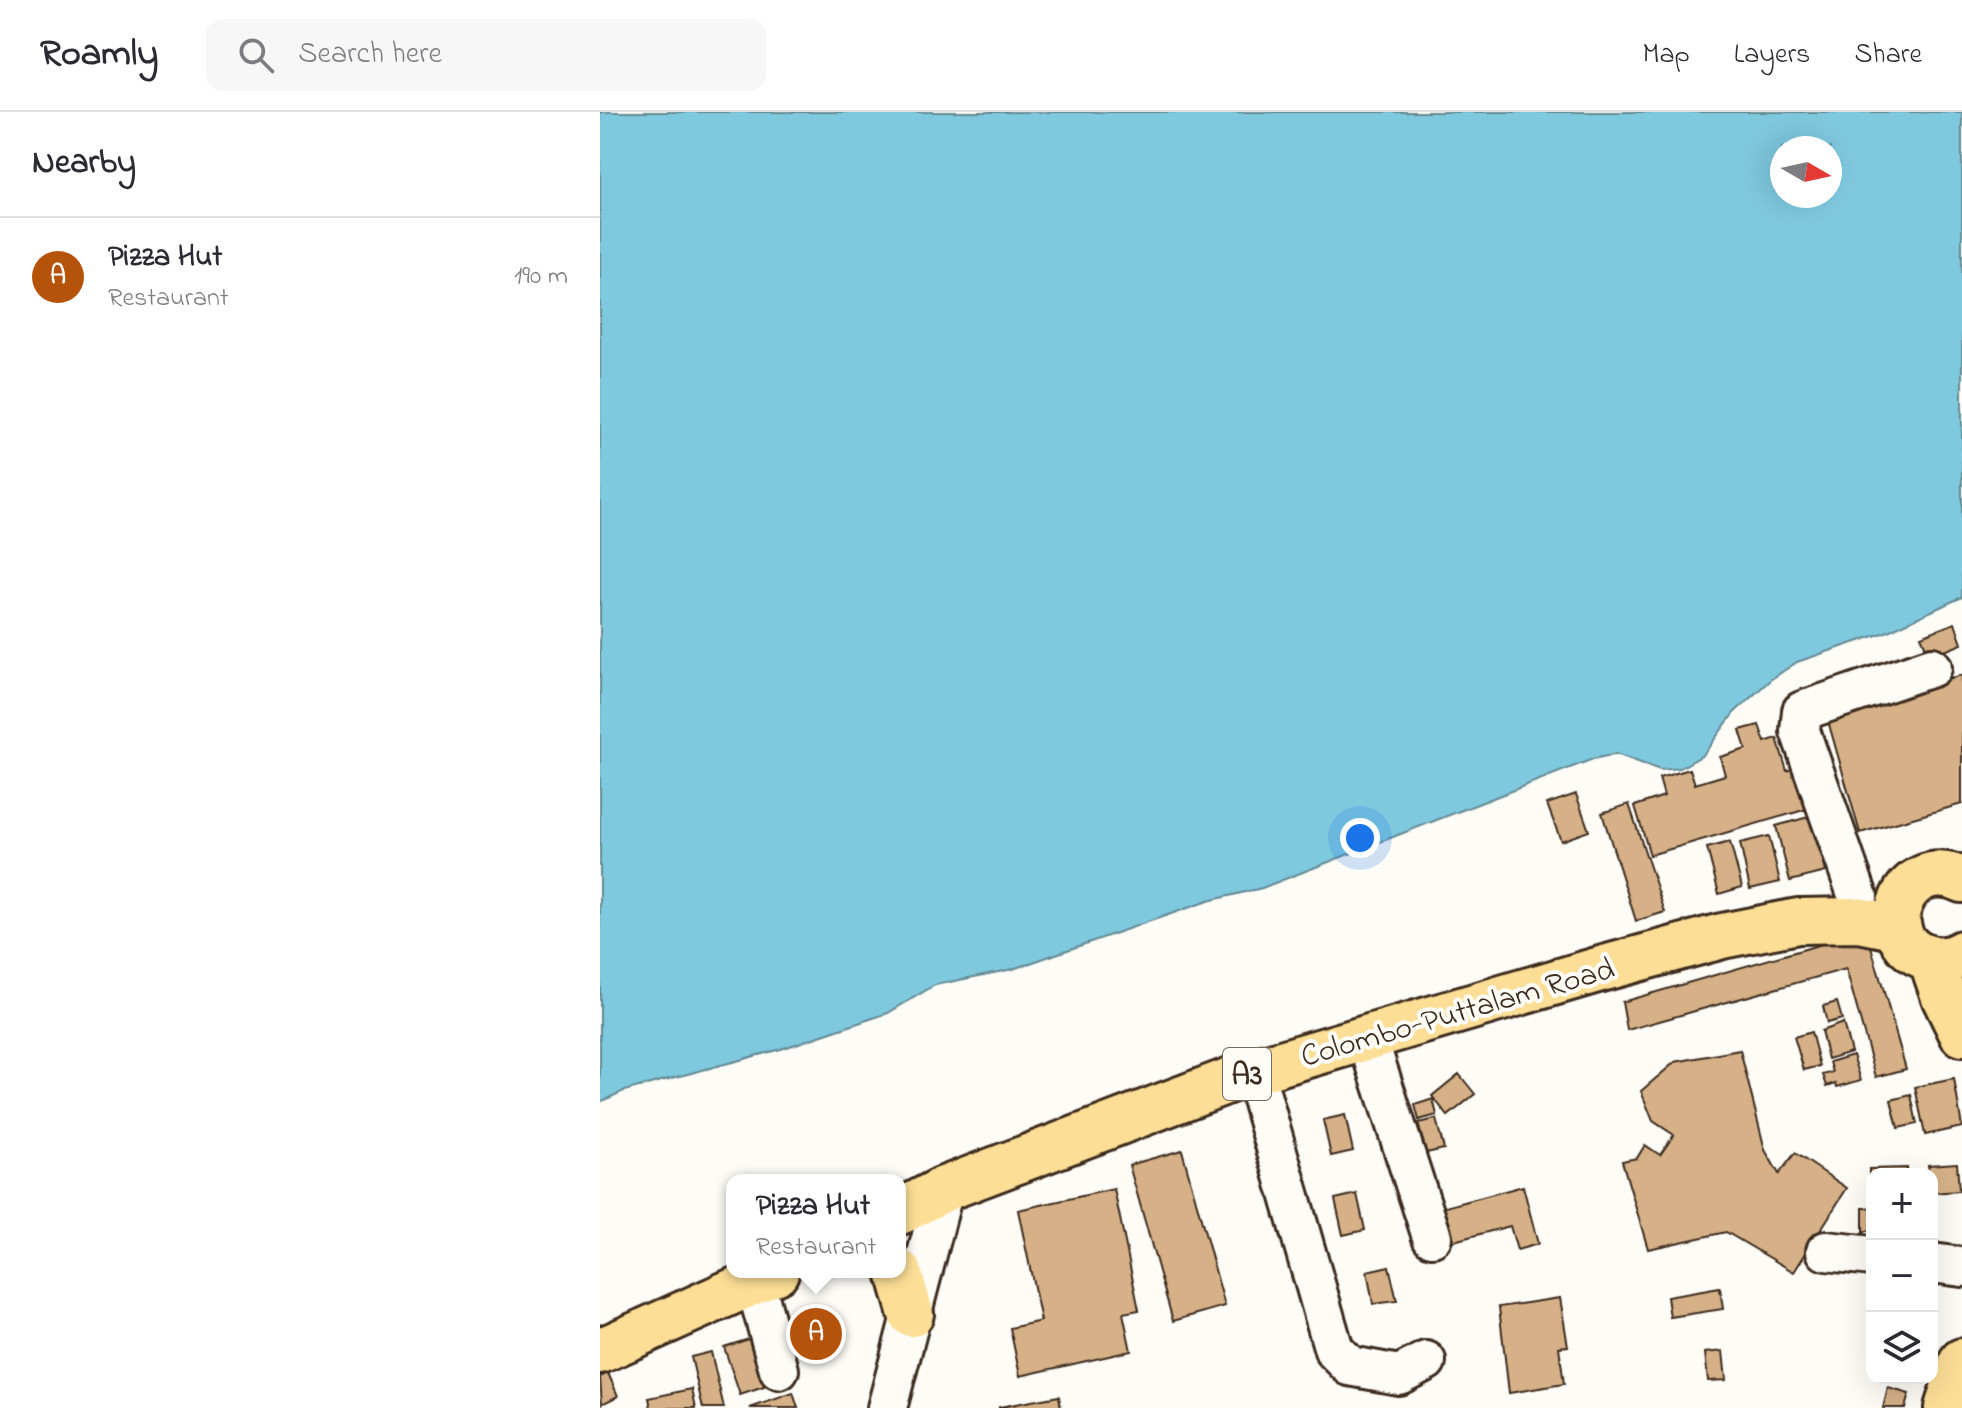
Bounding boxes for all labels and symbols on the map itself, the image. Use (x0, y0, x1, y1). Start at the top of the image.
north arrow (1770, 136, 1842, 208)
your location (1340, 818, 1380, 858)
street label: Colombo-Puttalam Road (1296, 947, 1620, 1082)
road number: A3 (1223, 1048, 1271, 1100)
pin: A (790, 1304, 842, 1364)

